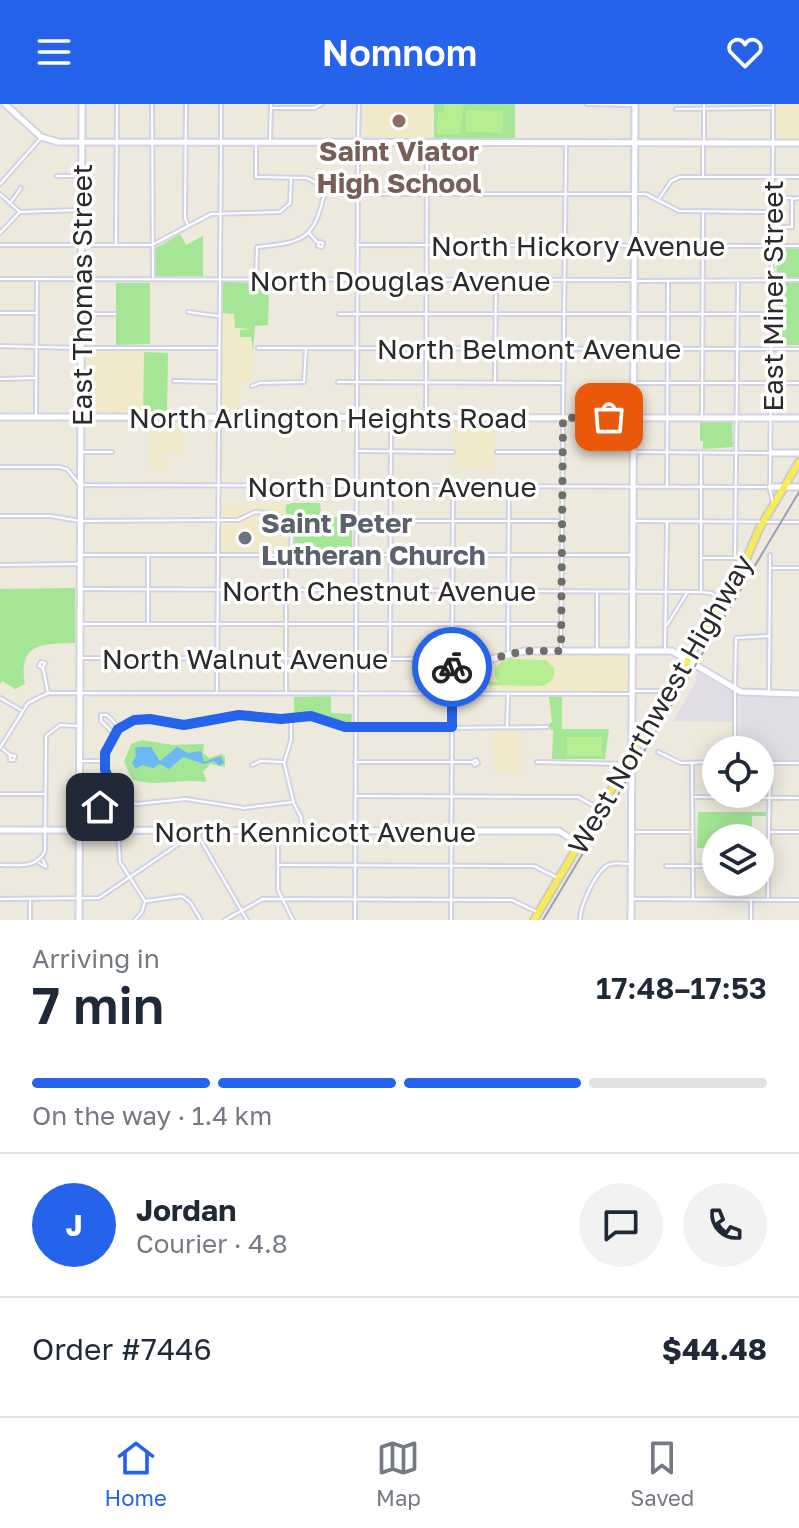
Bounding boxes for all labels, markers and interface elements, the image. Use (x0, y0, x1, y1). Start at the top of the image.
icon: menu (32, 30, 76, 74)
icon: heart (723, 30, 767, 74)
text: Nomnom (322, 31, 477, 74)
marker: Saint Viator High School (390, 112, 408, 130)
place label: Saint Viator High School (317, 134, 481, 199)
street label: East Thomas Street (65, 164, 98, 426)
street label: East Miner Street (756, 180, 789, 412)
street label: North Hickory Avenue (431, 229, 725, 262)
street label: North Douglas Avenue (249, 264, 551, 297)
street label: North Belmont Avenue (377, 332, 681, 365)
pin (575, 383, 643, 451)
icon: bag (587, 395, 631, 439)
street label: North Arlington Heights Road (129, 401, 527, 434)
street label: North Dunton Avenue (247, 470, 537, 503)
place label: Saint Peter Lutheran Church (261, 506, 486, 571)
marker: Saint Peter Lutheran Church (236, 529, 254, 547)
street label: West Northwest Highway (561, 548, 760, 860)
street label: North Chestnut Avenue (222, 574, 536, 607)
courier (412, 627, 492, 707)
street label: North Walnut Avenue (102, 642, 388, 675)
icon: bike (430, 645, 474, 689)
map controls (702, 736, 774, 896)
button: locate (702, 736, 774, 808)
pin (66, 773, 134, 841)
icon: home (78, 785, 122, 829)
street label: North Kennicott Avenue (154, 815, 476, 848)
button: layers (702, 824, 774, 896)
text: Arriving in (32, 943, 160, 974)
text: 17:48–17:53 (596, 970, 767, 1006)
text: 7 min (32, 973, 164, 1035)
text: On the way · 1.4 km (32, 1100, 272, 1131)
button: chat (579, 1183, 663, 1267)
button: phone (683, 1183, 767, 1267)
text: Jordan (136, 1192, 236, 1228)
text: J (65, 1207, 83, 1243)
text: Courier · 4.8 (136, 1228, 288, 1259)
text: Order #7446 (32, 1331, 212, 1367)
text: $44.48 (662, 1331, 767, 1367)
tab: Home (105, 1436, 167, 1511)
tab: Map (376, 1436, 421, 1511)
tab: Saved (630, 1436, 694, 1511)

